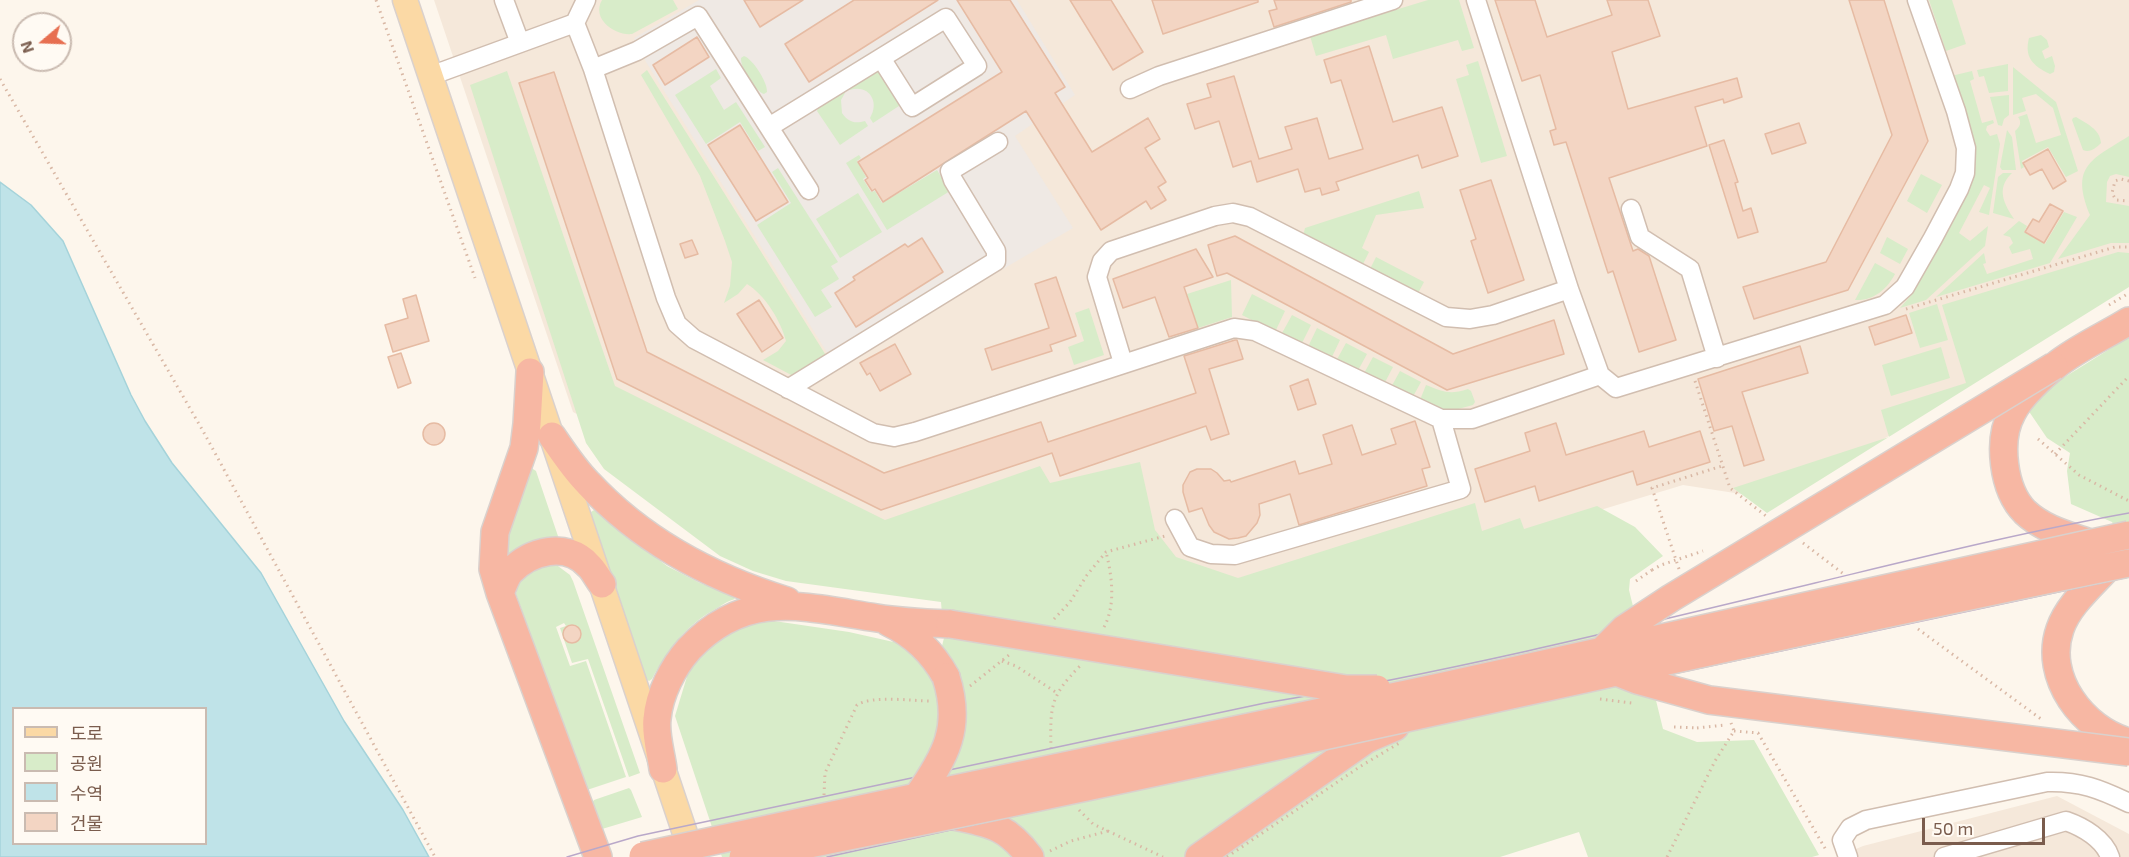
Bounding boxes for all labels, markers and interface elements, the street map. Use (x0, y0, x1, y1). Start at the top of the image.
north arrow (12, 12, 72, 72)
text: N (16, 39, 37, 56)
legend (12, 707, 207, 845)
text: 도로 (70, 722, 103, 744)
text: 공원 (70, 752, 103, 774)
text: 수역 (70, 782, 103, 804)
scale bar (1925, 806, 2048, 844)
text: 건물 (70, 812, 103, 834)
text: 50 m (1933, 817, 1973, 839)

